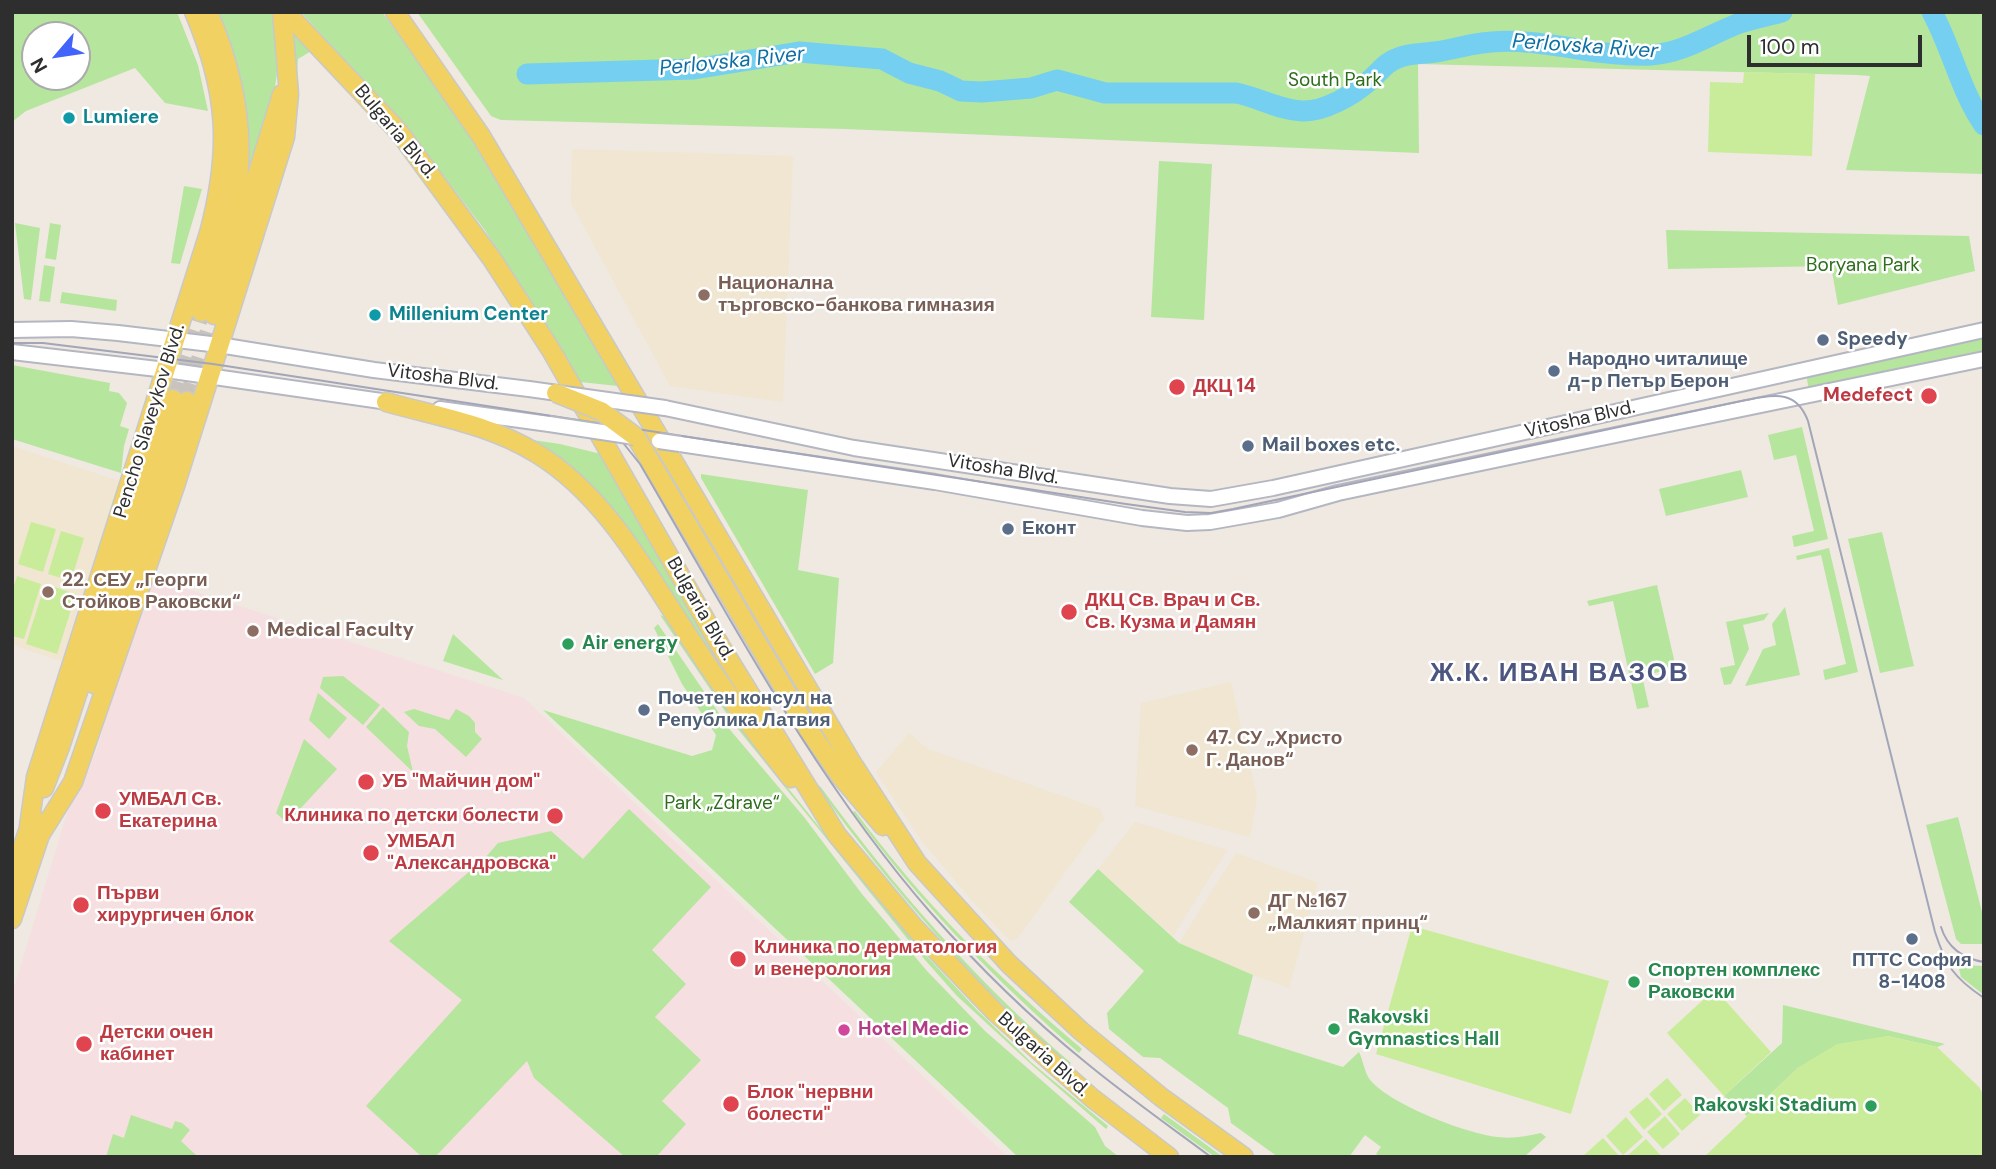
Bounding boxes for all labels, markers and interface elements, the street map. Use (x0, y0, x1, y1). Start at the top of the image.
north arrow (21, 21, 91, 91)
scale bar (1751, 21, 1926, 65)
water label: Perlovska River (1511, 29, 1659, 65)
text: 100 m (1760, 33, 1820, 61)
water label: Perlovska River (658, 42, 806, 82)
text: N (25, 53, 53, 78)
park label: South Park (1288, 70, 1382, 92)
street label: Bulgaria Blvd. (349, 80, 441, 184)
place label: Lumiere (83, 107, 159, 129)
marker: Lumiere (61, 110, 77, 126)
park label: Boryana Park (1806, 255, 1920, 277)
place label: Национална търговско-банкова гимназия (718, 273, 995, 317)
marker: Национална търговско-банкова гимназия (696, 287, 712, 303)
place label: Millenium Center (389, 304, 548, 326)
marker: Millenium Center (367, 307, 383, 323)
street label: Pencho Slaveykov Blvd. (110, 321, 190, 521)
place label: Speedy (1837, 329, 1908, 351)
marker: Speedy (1815, 332, 1831, 348)
place label: Народно читалище д-р Петър Берон (1568, 349, 1748, 393)
street label: Vitosha Blvd. (386, 360, 500, 396)
marker: Народно читалище д-р Петър Берон (1546, 363, 1562, 379)
place label: ДКЦ 14 (1193, 376, 1256, 398)
marker: ДКЦ 14 (1167, 377, 1187, 397)
place label: Medefect (1823, 385, 1913, 407)
marker: Medefect (1919, 386, 1939, 406)
street label: Vitosha Blvd. (1523, 396, 1637, 444)
place label: Mail boxes etc. (1262, 435, 1400, 457)
marker: Mail boxes etc. (1240, 438, 1256, 454)
street label: Vitosha Blvd. (946, 450, 1060, 490)
place label: Еконт (1022, 518, 1076, 540)
marker: Еконт (1000, 521, 1016, 537)
street label: Bulgaria Blvd. (661, 553, 739, 665)
place label: 22. СЕУ „Георги Стойков Раковски“ (62, 570, 240, 614)
marker: 22. СЕУ „Георги Стойков Раковски“ (40, 584, 56, 600)
place label: ДКЦ Св. Врач и Св. Св. Кузма и Дамян (1085, 590, 1260, 634)
marker: ДКЦ Св. Врач и Св. Св. Кузма и Дамян (1059, 602, 1079, 622)
place label: Medical Faculty (267, 620, 414, 642)
marker: Medical Faculty (245, 623, 261, 639)
place label: Air energy (582, 633, 678, 655)
marker: Air energy (560, 636, 576, 652)
district label: Ж.К. ИВАН ВАЗОВ (1432, 658, 1688, 690)
place label: Почетен консул на Република Латвия (658, 688, 832, 732)
marker: Почетен консул на Република Латвия (636, 702, 652, 718)
place label: 47. СУ „Христо Г. Данов“ (1206, 728, 1342, 772)
marker: 47. СУ „Христо Г. Данов“ (1184, 742, 1200, 758)
place label: УБ "Майчин дом" (382, 771, 540, 793)
marker: УБ "Майчин дом" (356, 772, 376, 792)
place label: УМБАЛ Св. Екатерина (119, 789, 222, 833)
park label: Park „Zdrave“ (664, 793, 780, 815)
marker: УМБАЛ Св. Екатерина (93, 801, 113, 821)
place label: Клиника по детски болести (284, 805, 539, 827)
marker: Клиника по детски болести (545, 806, 565, 826)
place label: УМБАЛ "Александровска" (387, 831, 556, 875)
marker: УМБАЛ "Александровска" (361, 843, 381, 863)
place label: Първи хирургичен блок (97, 883, 254, 927)
place label: ДГ №167 „Малкият принц“ (1268, 891, 1428, 935)
marker: Първи хирургичен блок (71, 895, 91, 915)
marker: ДГ №167 „Малкият принц“ (1246, 905, 1262, 921)
marker: ПТТС София 8-1408 (1904, 931, 1920, 947)
place label: Клиника по дерматология и венерология (754, 937, 997, 981)
marker: Клиника по дерматология и венерология (728, 949, 748, 969)
place label: ПТТС София 8-1408 (1852, 950, 1972, 994)
place label: Спортен комплекс Раковски (1648, 960, 1820, 1004)
marker: Спортен комплекс Раковски (1626, 974, 1642, 990)
place label: Rakovski Gymnastics Hall (1348, 1007, 1499, 1051)
street label: Bulgaria Blvd. (992, 1008, 1094, 1102)
place label: Hotel Medic (858, 1019, 969, 1041)
marker: Rakovski Gymnastics Hall (1326, 1021, 1342, 1037)
place label: Детски очен кабинет (100, 1022, 214, 1066)
marker: Hotel Medic (836, 1022, 852, 1038)
marker: Детски очен кабинет (74, 1034, 94, 1054)
place label: Блок "нервни болести" (747, 1082, 874, 1126)
marker: Блок "нервни болести" (721, 1094, 741, 1114)
place label: Rakovski Stadium (1694, 1095, 1857, 1117)
marker: Rakovski Stadium (1863, 1098, 1879, 1114)

